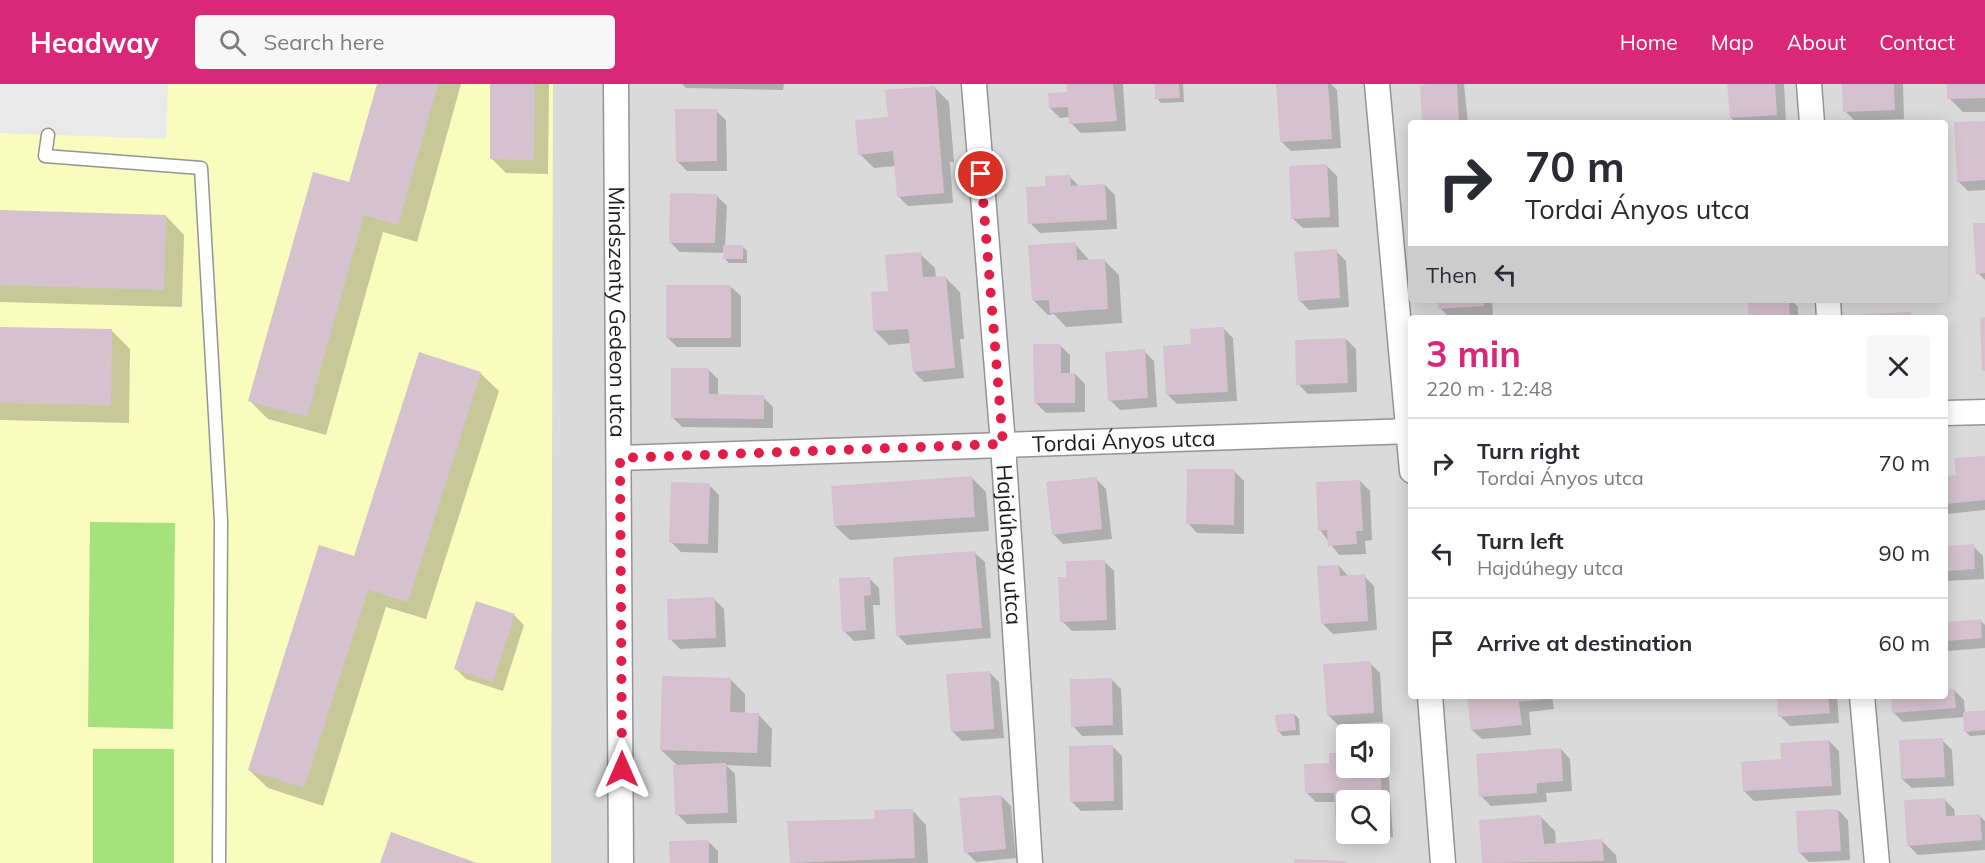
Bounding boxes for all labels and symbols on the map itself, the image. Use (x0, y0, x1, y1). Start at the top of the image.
pin (955, 148, 1006, 199)
street label: Mindszenty Gedeon utca (603, 186, 632, 438)
street label: Tordai Ányos utca (1032, 424, 1216, 458)
street label: Hajdúhegy utca (990, 463, 1029, 626)
position arrow (590, 737, 654, 801)

